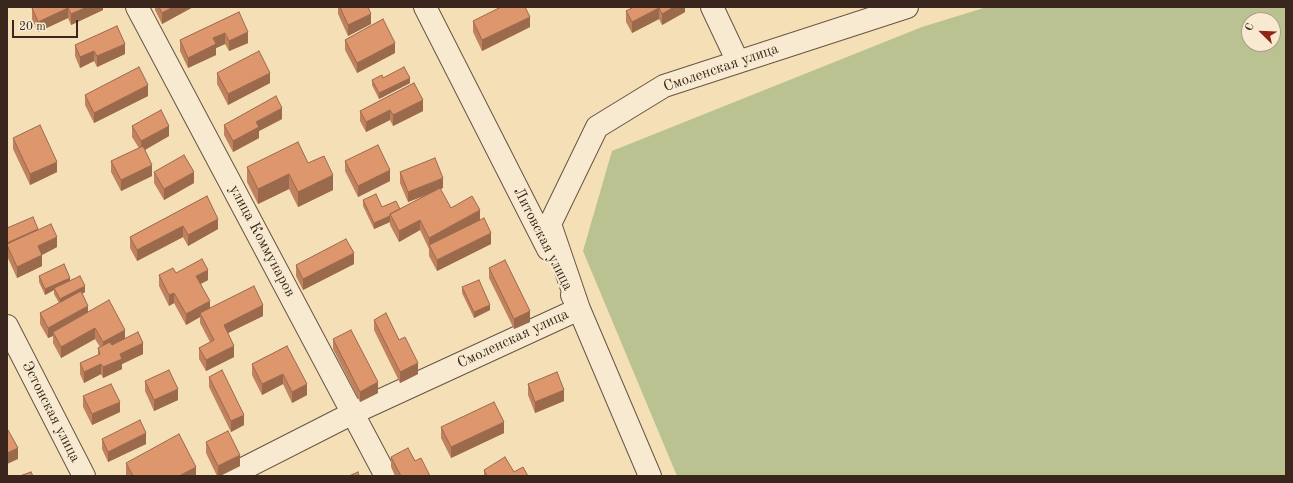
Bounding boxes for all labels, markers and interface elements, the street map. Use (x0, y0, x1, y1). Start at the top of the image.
scale bar (14, 12, 80, 38)
north arrow (1241, 12, 1281, 52)
text: 20 m (19, 21, 46, 33)
text: С (1244, 22, 1257, 33)
street label: Смоленская улица (661, 40, 781, 96)
street label: улица Коммунаров (225, 182, 299, 300)
street label: Литовская улица (509, 184, 577, 294)
street label: Смоленская улица (455, 305, 571, 373)
street label: Эстонская улица (18, 359, 84, 465)

